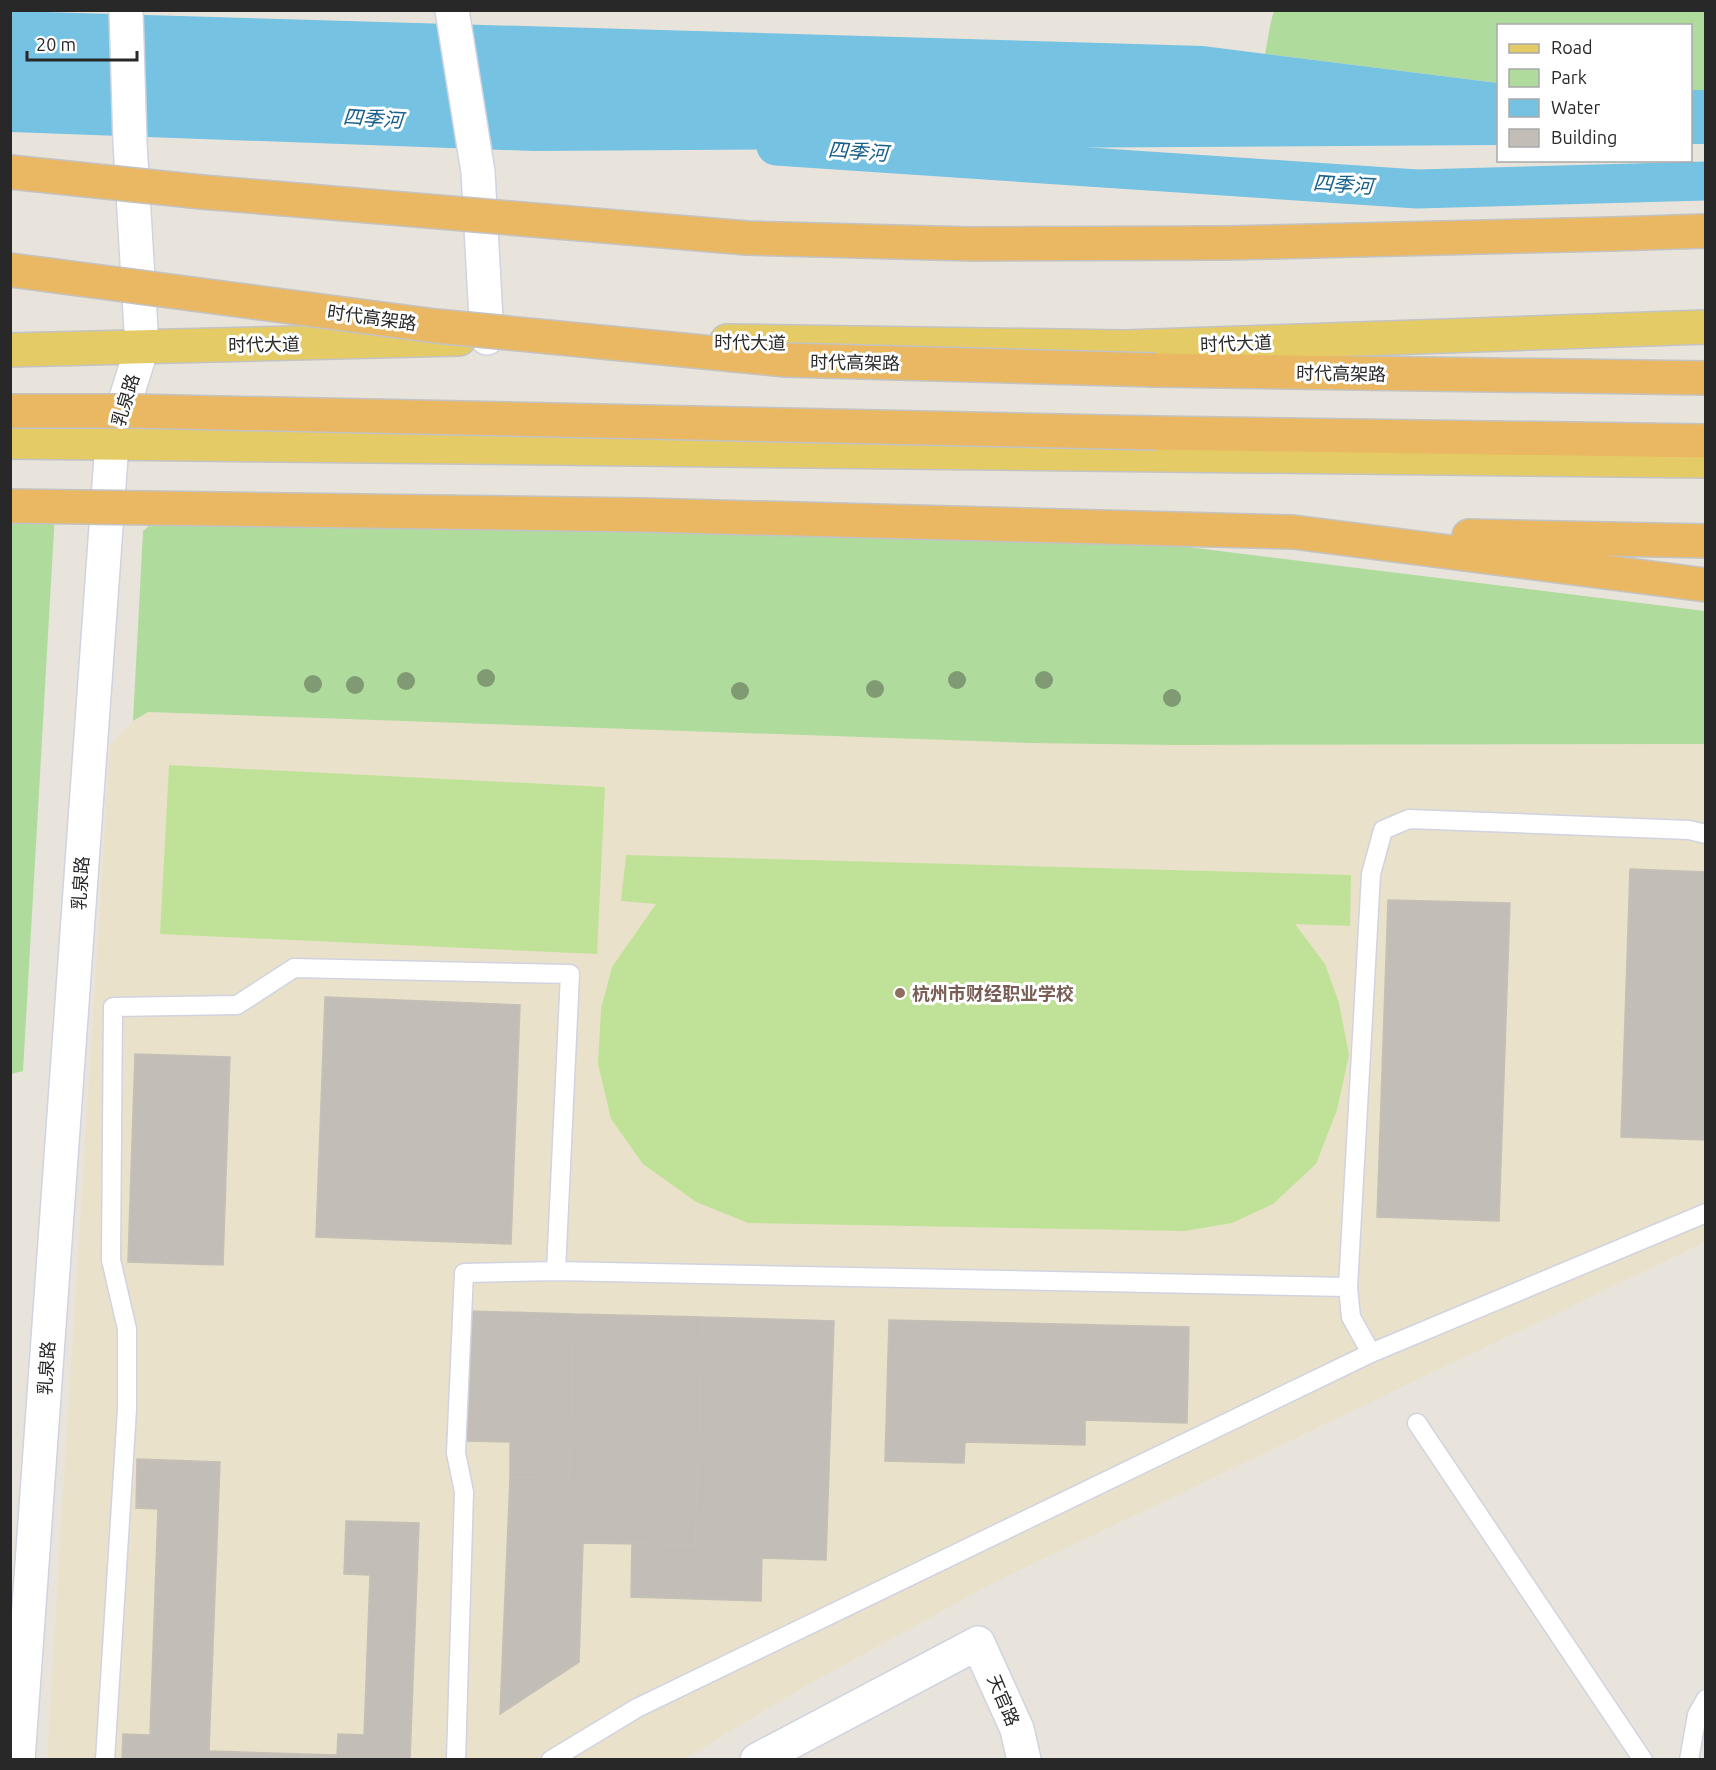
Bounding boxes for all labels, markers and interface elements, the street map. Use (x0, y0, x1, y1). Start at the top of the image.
scale bar (27, 24, 136, 62)
legend (1497, 24, 1692, 162)
text: 20 m (36, 34, 76, 54)
text: Road (1551, 37, 1593, 57)
text: Park (1551, 67, 1587, 87)
text: Water (1551, 97, 1601, 117)
water label: 四季河 (342, 104, 408, 132)
text: Building (1551, 127, 1617, 147)
water label: 四季河 (827, 137, 893, 165)
water label: 四季河 (1312, 170, 1378, 198)
street label: 时代高架路 (326, 301, 418, 333)
street label: 时代大道 (714, 331, 786, 353)
street label: 时代大道 (1200, 332, 1272, 354)
street label: 时代大道 (228, 333, 300, 355)
street label: 时代高架路 (810, 351, 900, 373)
street label: 时代高架路 (1296, 362, 1386, 384)
street label: 乳泉路 (108, 371, 142, 429)
street label: 乳泉路 (68, 855, 92, 911)
place label: 杭州市财经职业学校 (912, 983, 1074, 1003)
marker: 杭州市财经职业学校 (893, 986, 907, 1000)
street label: 乳泉路 (34, 1340, 58, 1396)
street label: 天官路 (984, 1671, 1024, 1729)

